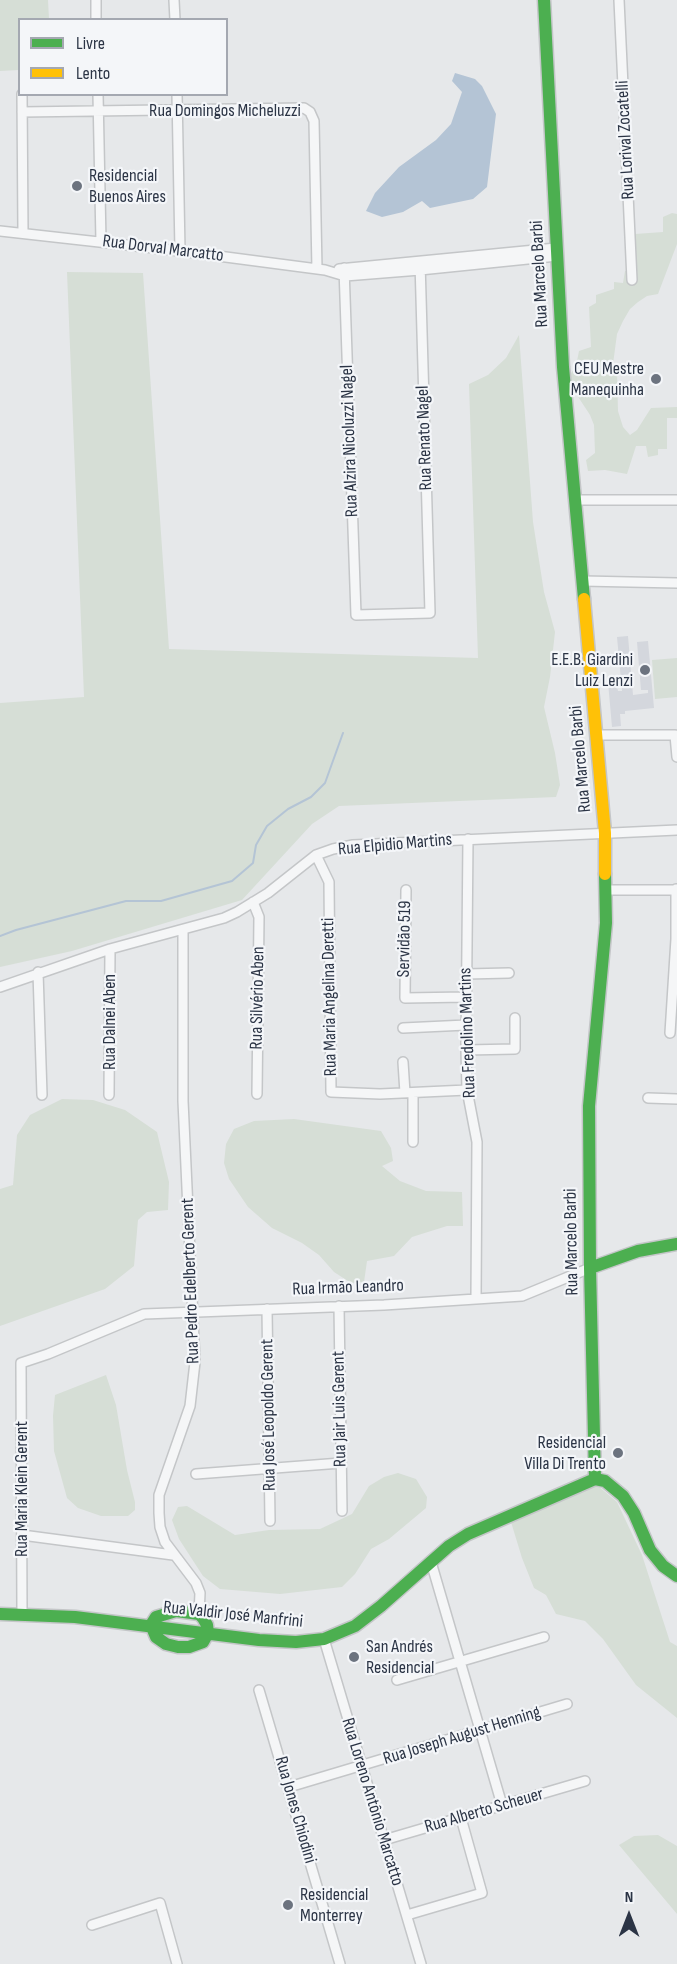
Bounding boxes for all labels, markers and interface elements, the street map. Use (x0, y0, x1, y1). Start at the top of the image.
legend (18, 18, 228, 96)
text: Livre (76, 33, 105, 54)
text: Lento (76, 63, 110, 84)
street label: Rua Lorival Zocatelli (612, 80, 640, 200)
street label: Rua Domingos Micheluzzi (149, 100, 301, 122)
place label: Residencial Buenos Aires (89, 165, 166, 207)
marker: Residencial Buenos Aires (70, 179, 84, 193)
street label: Rua Marcelo Barbi (526, 220, 554, 328)
street label: Rua Dorval Marcatto (101, 231, 225, 267)
place label: CEU Mestre Manequinha (571, 358, 644, 400)
street label: Rua Alzira Nicoluzzi Nagel (337, 365, 363, 517)
marker: CEU Mestre Manequinha (649, 372, 663, 386)
street label: Rua Renato Nagel (412, 385, 438, 491)
place label: E.E.B. Giardini Luiz Lenzi (551, 649, 633, 692)
marker: E.E.B. Giardini Luiz Lenzi (638, 663, 652, 677)
street label: Rua Marcelo Barbi (566, 705, 596, 813)
street label: Rua Elpidio Martins (337, 829, 453, 861)
street label: Servidão 519 (394, 900, 416, 978)
street label: Rua Maria Angelina Deretti (318, 917, 342, 1077)
street label: Rua Silvério Aben (246, 946, 270, 1050)
street label: Rua Fredolino Martins (455, 967, 481, 1099)
street label: Rua Dalnei Aben (99, 974, 121, 1070)
street label: Rua Marcelo Barbi (560, 1188, 584, 1296)
street label: Rua Pedro Edelberto Gerent (177, 1198, 205, 1364)
street label: Rua Irmão Leandro (292, 1275, 404, 1301)
street label: Rua José Leopoldo Gerent (257, 1339, 281, 1491)
street label: Rua Jair Luis Gerent (328, 1351, 352, 1467)
street label: Rua Maria Klein Gerent (11, 1421, 33, 1557)
place label: Residencial Villa Di Trento (524, 1432, 606, 1474)
marker: Residencial Villa Di Trento (611, 1446, 625, 1460)
street label: Rua Valdir José Manfrini (162, 1597, 304, 1633)
place label: San Andrés Residencial (366, 1636, 434, 1678)
marker: San Andrés Residencial (347, 1650, 361, 1664)
street label: Rua Joseph August Henning (381, 1702, 543, 1770)
street label: Rua Loreno Antônio Marcatto (336, 1715, 408, 1889)
street label: Rua Jones Chiodini (269, 1754, 321, 1866)
street label: Rua Alberto Scheuer (422, 1784, 546, 1838)
place label: Residencial Monterrey (300, 1884, 368, 1926)
north arrow (599, 1886, 659, 1946)
text: N (625, 1888, 633, 1907)
marker: Residencial Monterrey (281, 1898, 295, 1912)

